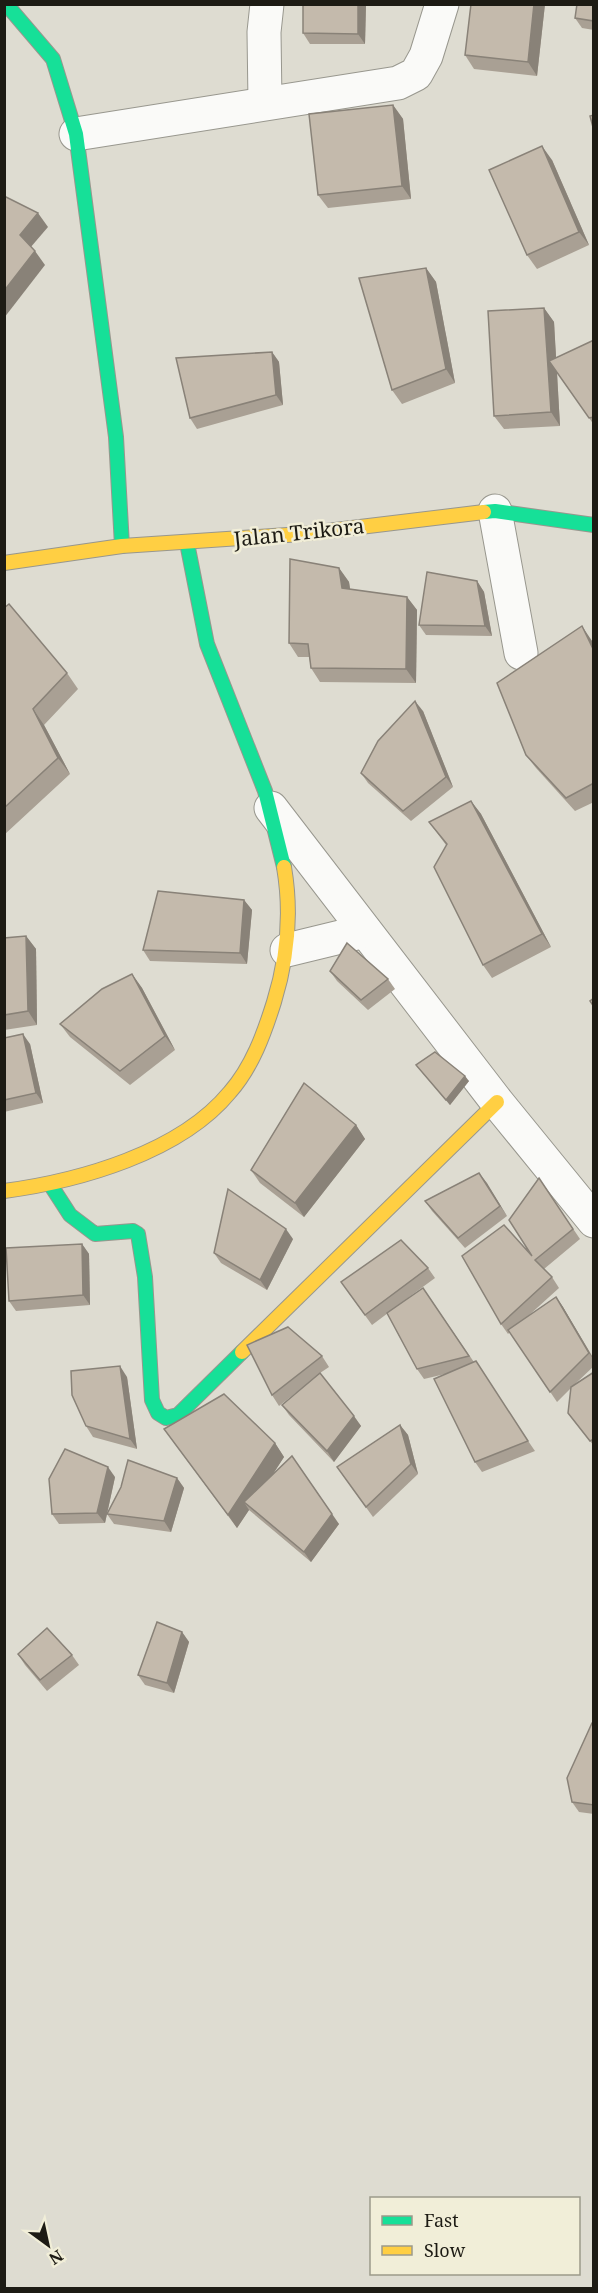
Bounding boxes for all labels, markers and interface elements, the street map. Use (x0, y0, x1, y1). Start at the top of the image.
street label: Jalan Trikora (231, 511, 366, 553)
legend (370, 2197, 580, 2275)
text: Fast (424, 2208, 459, 2232)
north arrow (18, 2215, 78, 2275)
text: Slow (424, 2238, 466, 2262)
text: N (45, 2245, 67, 2270)

